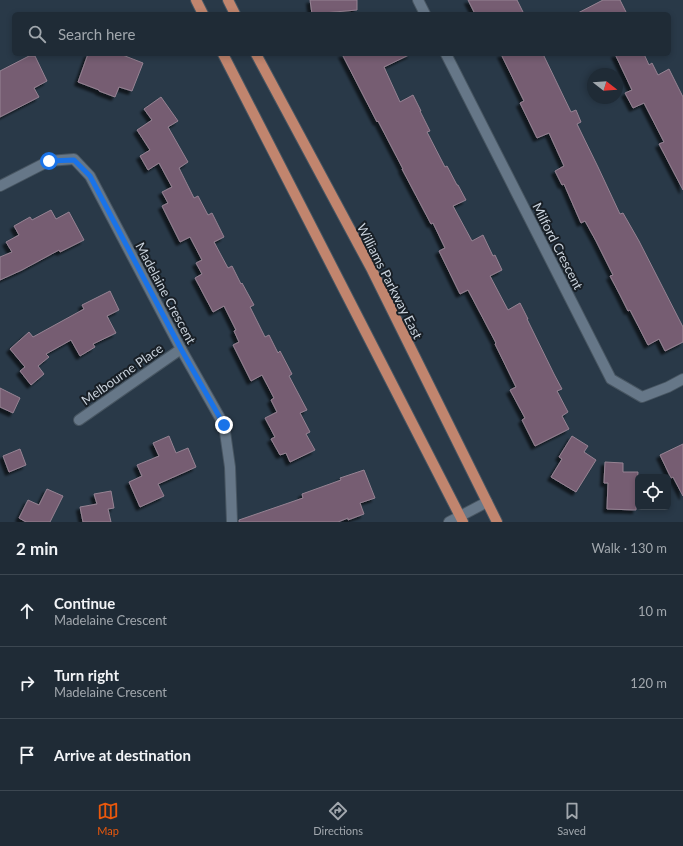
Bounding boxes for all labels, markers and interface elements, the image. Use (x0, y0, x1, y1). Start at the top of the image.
search box (12, 12, 671, 56)
icon: search (26, 23, 48, 45)
text: Search here (58, 25, 135, 43)
north arrow (587, 68, 623, 104)
route start (40, 152, 58, 170)
street label: Milford Crescent (529, 200, 587, 292)
street label: Williams Parkway East (354, 221, 426, 342)
street label: Madelaine Crescent (132, 239, 200, 347)
street label: Melbourne Place (78, 340, 166, 408)
route end (215, 416, 233, 434)
map controls (635, 474, 671, 510)
button: locate (635, 474, 671, 510)
text: 2 min (16, 538, 58, 559)
text: Walk · 130 m (591, 540, 667, 556)
text: Continue (54, 594, 115, 612)
icon: ahead (16, 600, 38, 622)
text: 10 m (638, 603, 667, 619)
text: Madelaine Crescent (54, 612, 167, 628)
text: Turn right (54, 666, 119, 684)
icon: right (16, 672, 38, 694)
text: 120 m (630, 675, 667, 691)
text: Madelaine Crescent (54, 684, 167, 700)
icon: arrive (16, 744, 38, 766)
text: Arrive at destination (54, 746, 191, 764)
tab: Map (97, 800, 119, 837)
tab: Directions (313, 800, 363, 837)
tab: Saved (557, 800, 586, 837)

